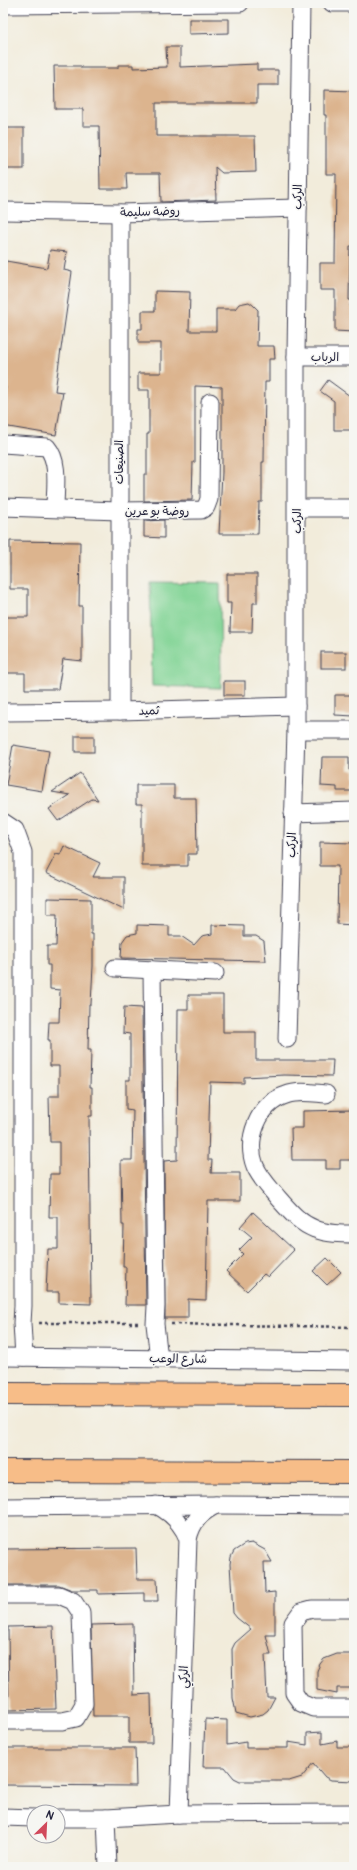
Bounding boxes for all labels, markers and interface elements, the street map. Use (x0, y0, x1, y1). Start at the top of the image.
street label: الركب (290, 184, 306, 210)
street label: روضة سليمة (120, 203, 180, 221)
street label: الرباب (311, 350, 339, 365)
street label: الصنيعات (112, 440, 127, 484)
street label: روضة بو عرين (125, 504, 189, 519)
street label: الركب (290, 508, 305, 534)
street label: ثميد (138, 703, 160, 719)
street label: الركب (284, 832, 300, 858)
street label: شارع الوعب (149, 1351, 207, 1368)
street label: الركي (176, 1665, 195, 1689)
north arrow (26, 1804, 66, 1844)
text: N (44, 1808, 56, 1823)

